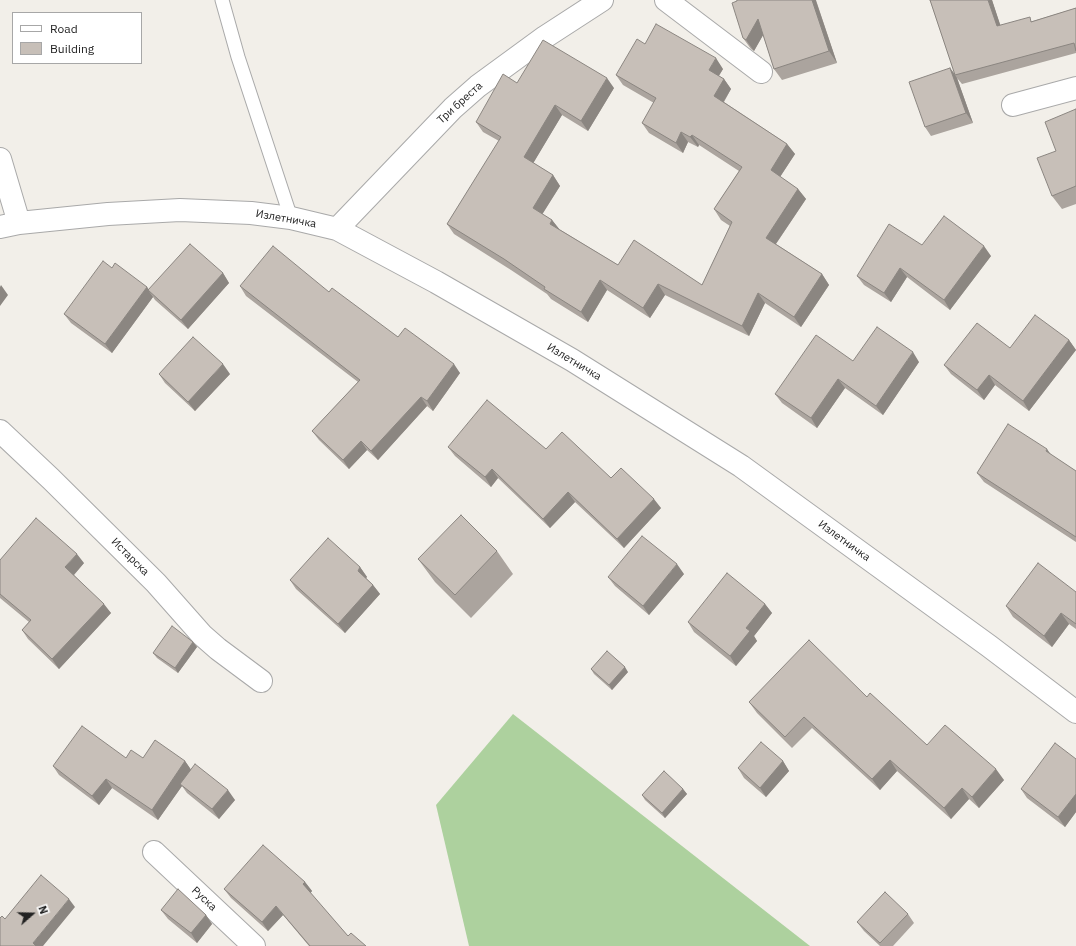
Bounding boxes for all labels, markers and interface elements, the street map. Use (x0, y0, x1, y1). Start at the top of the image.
legend (12, 12, 142, 64)
text: Road (50, 21, 78, 36)
text: Building (50, 41, 94, 56)
street label: Три бреста (435, 79, 485, 127)
street label: Излетничка (255, 207, 317, 231)
street label: Излетничка (544, 341, 604, 383)
street label: Излетничка (815, 518, 873, 564)
street label: Истарска (108, 535, 152, 579)
street label: Руска (189, 884, 219, 914)
north arrow (12, 894, 52, 934)
text: N (35, 904, 51, 916)

